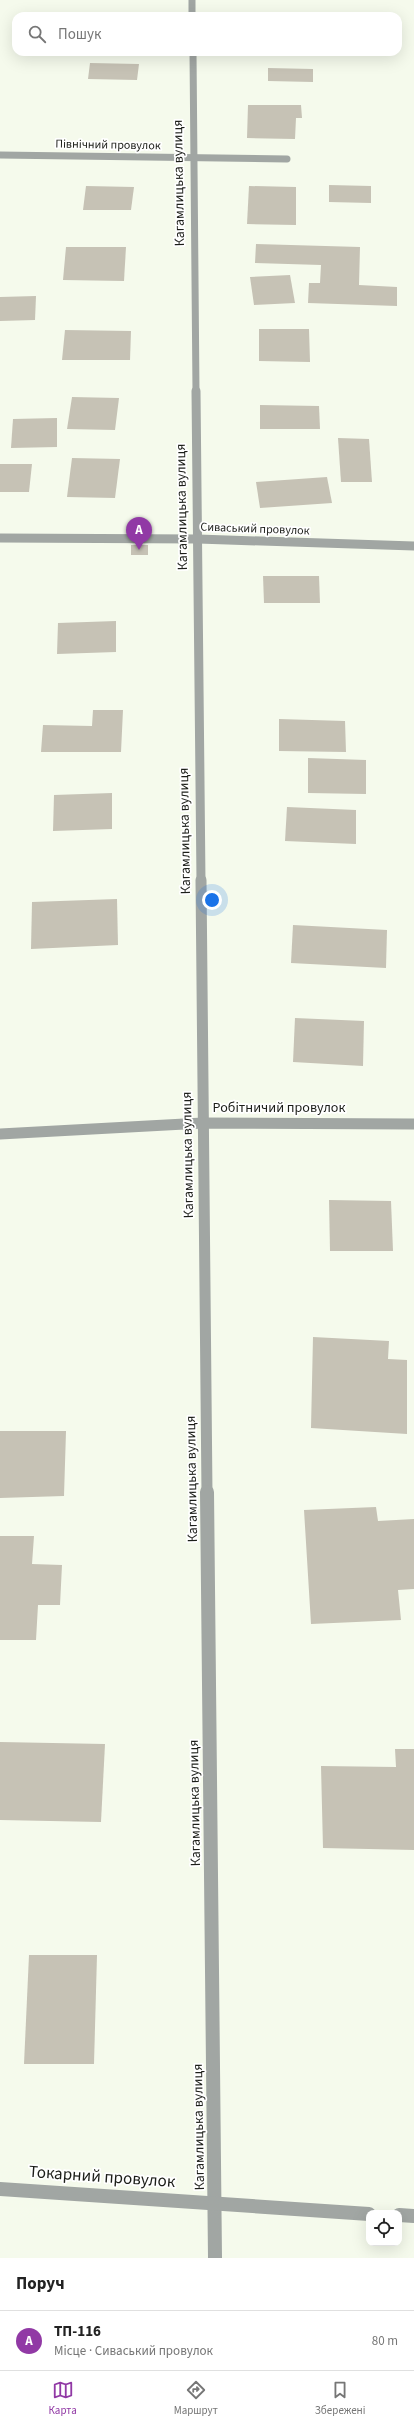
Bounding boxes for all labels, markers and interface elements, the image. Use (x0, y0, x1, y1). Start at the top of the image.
search box (12, 12, 402, 56)
icon: search (26, 23, 48, 45)
text: Пошук (58, 24, 101, 45)
street label: Кагамлицька вулиця (168, 119, 190, 247)
street label: Північний провулок (55, 136, 161, 154)
street label: Кагамлицька вулиця (171, 443, 193, 571)
pin: A (126, 517, 152, 550)
street label: Сиваський провулок (200, 519, 310, 539)
street label: Кагамлицька вулиця (174, 767, 196, 895)
your location (202, 890, 222, 910)
street label: Кагамлицька вулиця (177, 1091, 199, 1219)
street label: Робітничий провулок (213, 1098, 345, 1118)
street label: Кагамлицька вулиця (181, 1415, 203, 1543)
street label: Кагамлицька вулиця (184, 1739, 206, 1867)
street label: Кагамлицька вулиця (188, 2063, 210, 2191)
street label: Токарний провулок (28, 2160, 177, 2194)
map controls (366, 2210, 402, 2246)
button: locate (366, 2210, 402, 2246)
text: Поруч (16, 2272, 65, 2296)
text: ТП-116 (54, 2321, 101, 2342)
text: A (25, 2332, 33, 2350)
text: 80 m (372, 2332, 398, 2350)
text: Місце · Сиваський провулок (54, 2342, 213, 2360)
tab: Карта (48, 2379, 77, 2418)
tab: Маршрут (174, 2379, 218, 2418)
tab: Збережені (315, 2379, 366, 2418)

